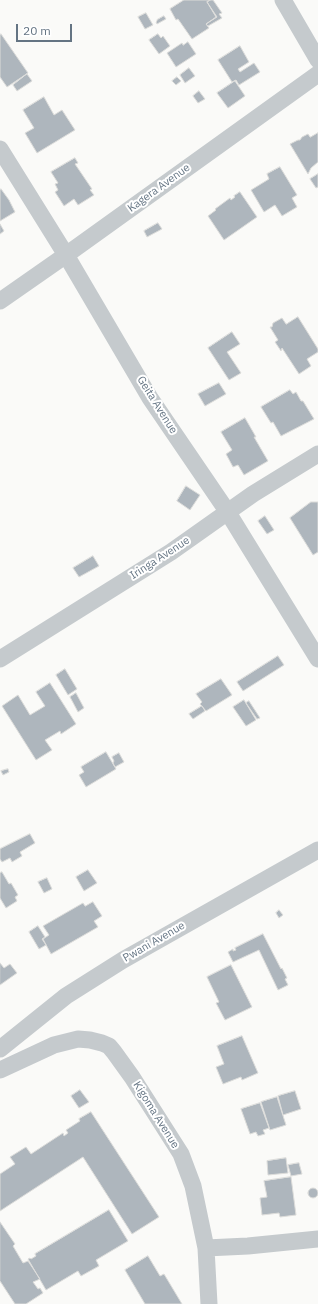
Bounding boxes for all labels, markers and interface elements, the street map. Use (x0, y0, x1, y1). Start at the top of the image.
scale bar (18, 16, 74, 42)
text: 20 m (23, 23, 51, 38)
street label: Kagera Avenue (125, 161, 193, 215)
street label: Geita Avenue (134, 374, 180, 436)
street label: Iringa Avenue (128, 534, 192, 582)
street label: Pwani Avenue (121, 919, 187, 965)
street label: Kigoma Avenue (130, 1079, 182, 1151)

